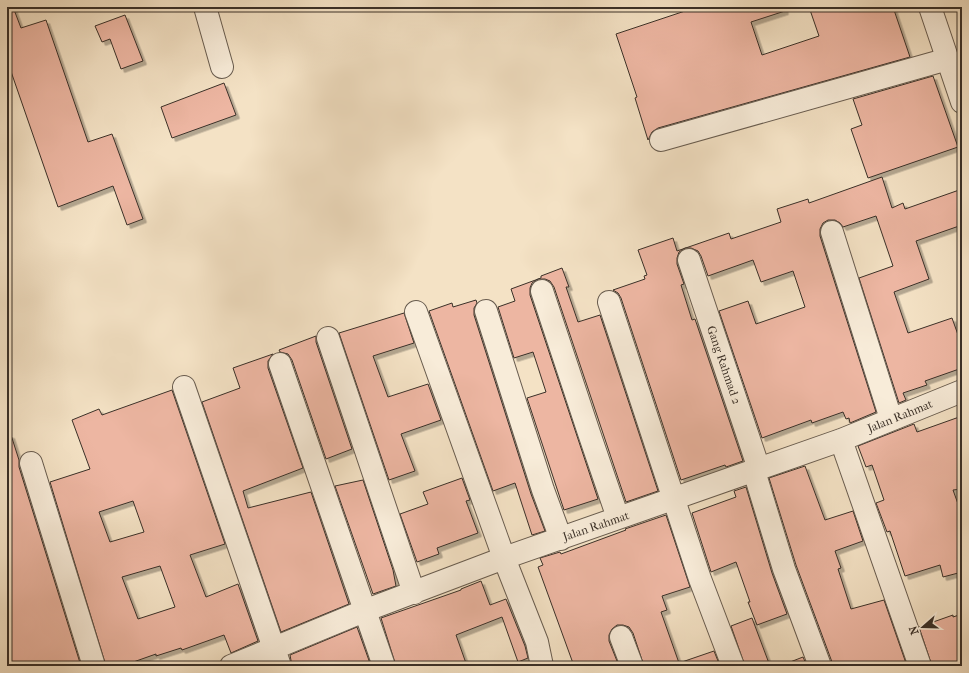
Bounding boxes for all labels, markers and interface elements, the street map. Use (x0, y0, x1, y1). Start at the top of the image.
street label: Gang Rahmad 2 (704, 324, 744, 406)
street label: Jalan Rahmat (864, 396, 935, 436)
street label: Jalan Rahmat (560, 508, 632, 544)
north arrow (903, 607, 943, 647)
text: N (906, 623, 922, 636)

